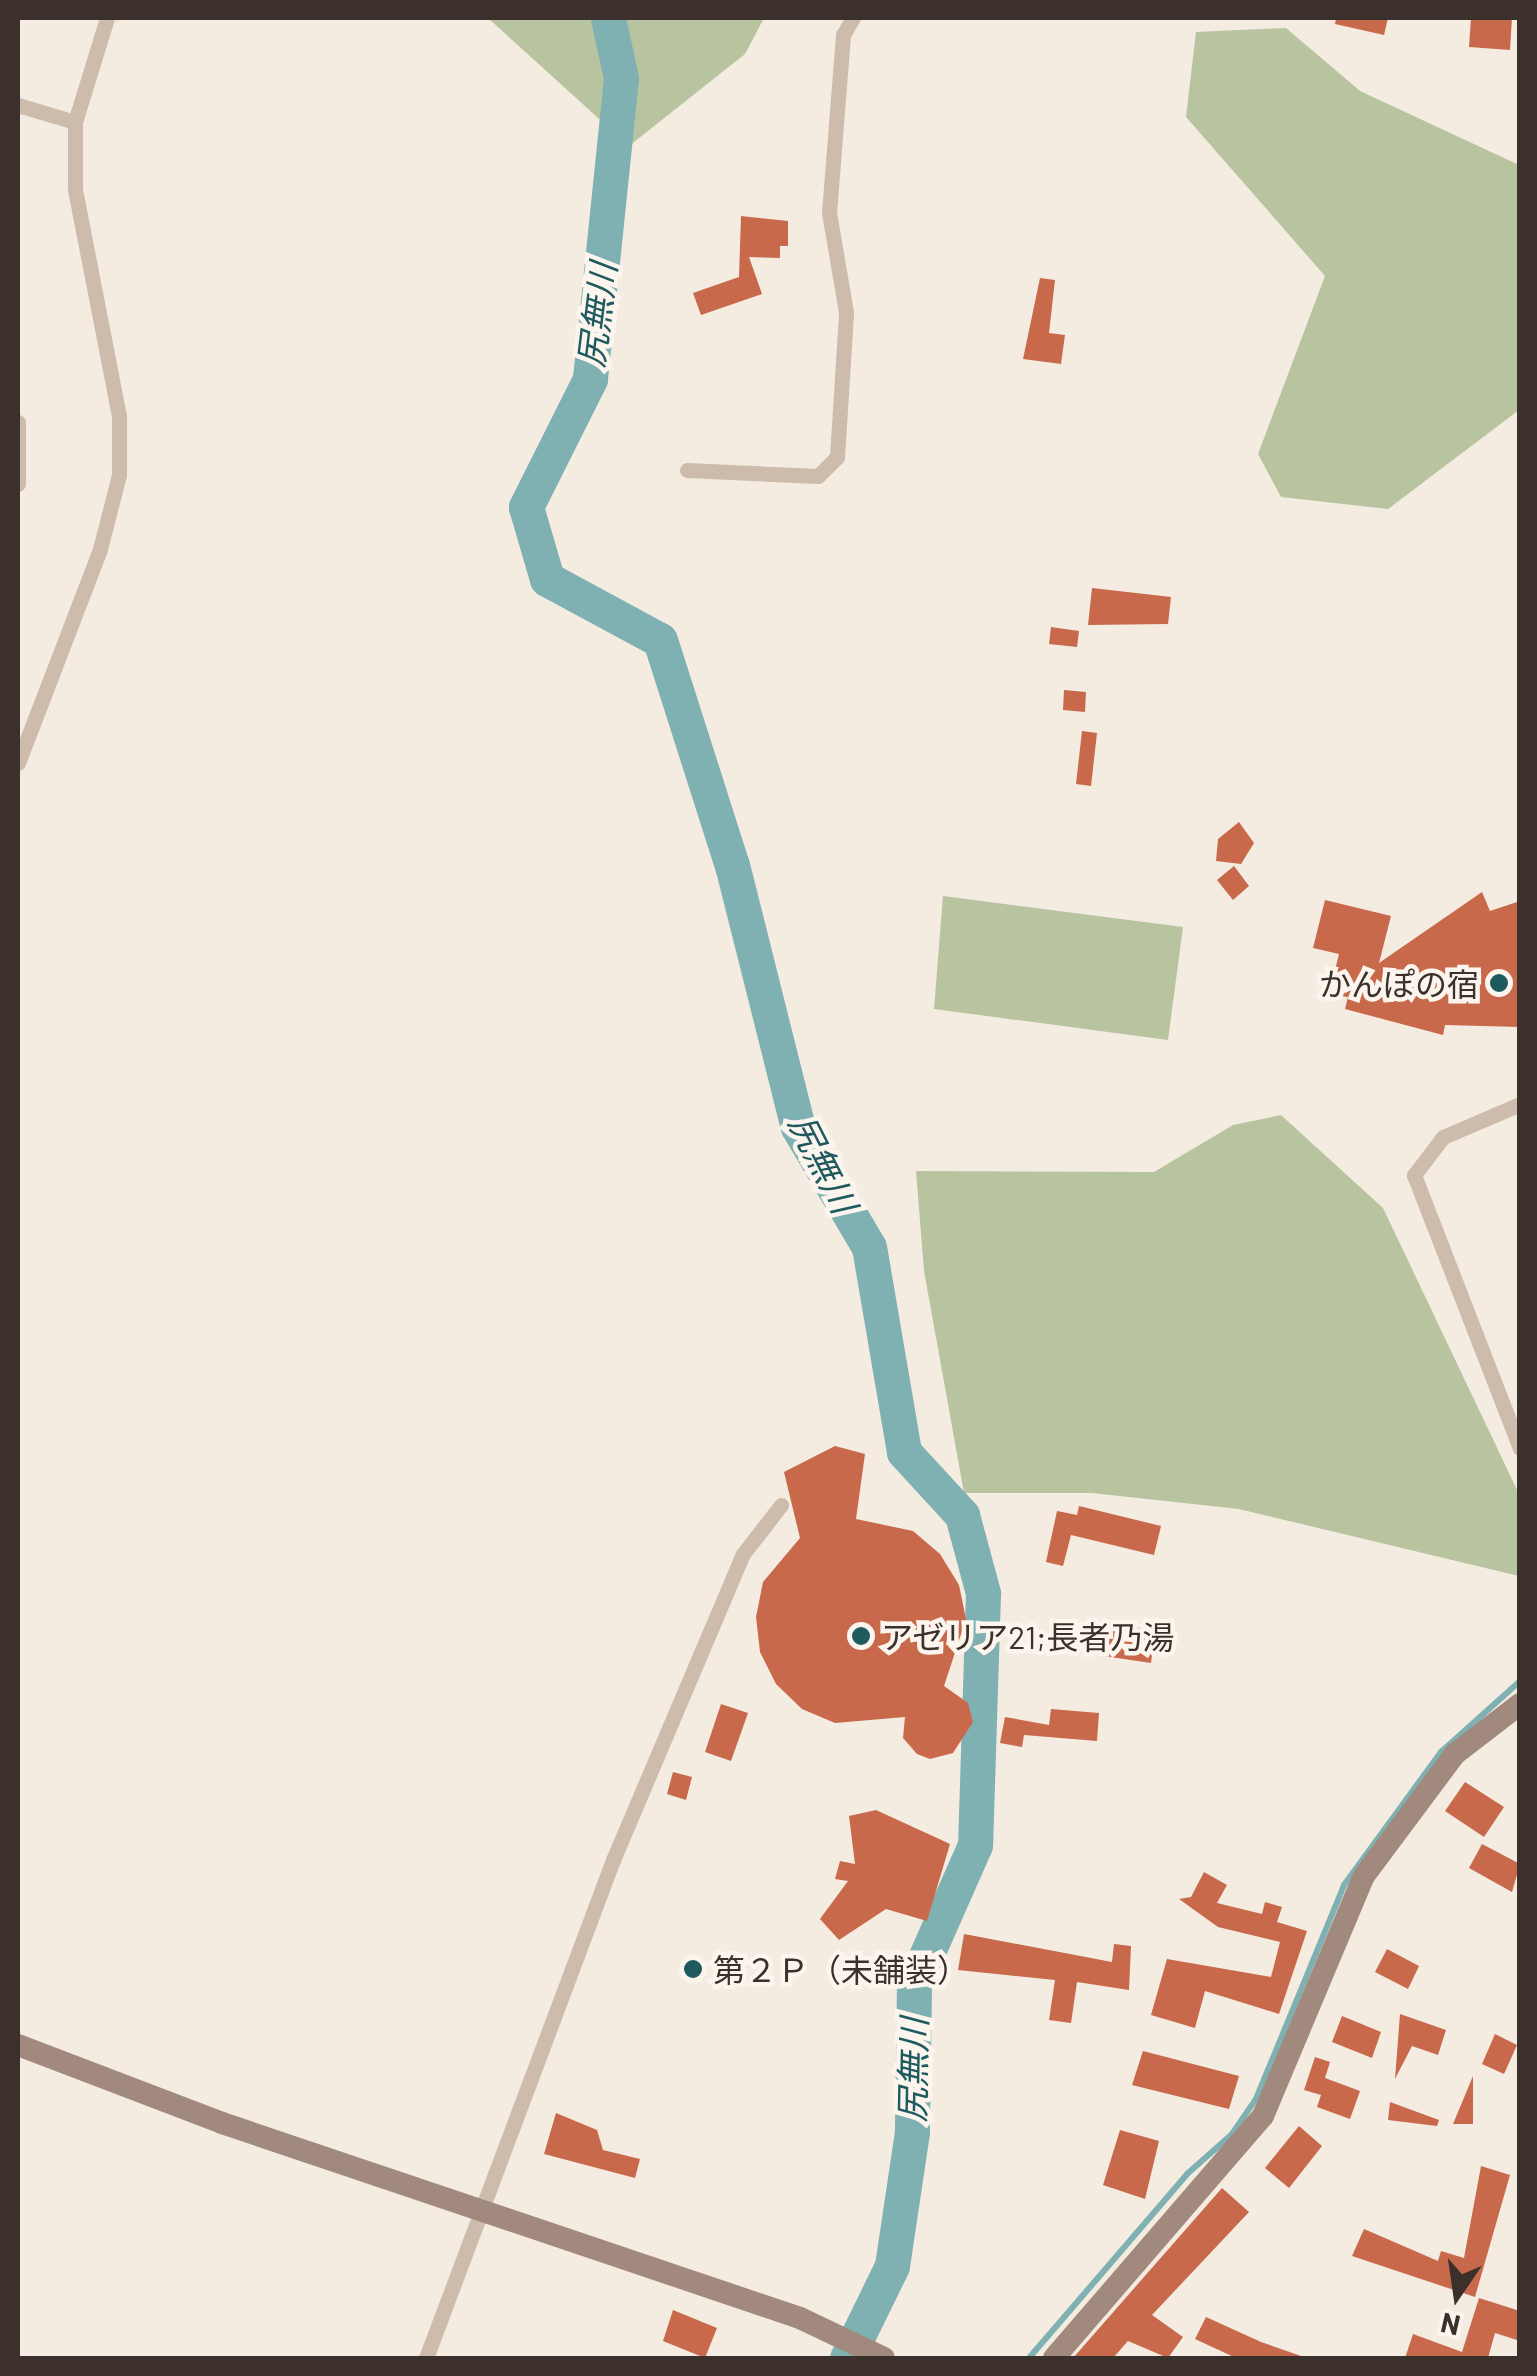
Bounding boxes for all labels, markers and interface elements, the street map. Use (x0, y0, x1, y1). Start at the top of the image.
water label: 尻無川 (569, 260, 623, 370)
place label: かんぽの宿 (1319, 964, 1479, 1002)
marker: かんぽの宿 (1488, 972, 1510, 994)
water label: 尻無川 (781, 1107, 867, 1219)
place label: アゼリア21;長者乃湯 (881, 1617, 1175, 1655)
marker: アゼリア21;長者乃湯 (850, 1625, 872, 1647)
place label: 第２Ｐ（未舗装） (713, 1950, 969, 1988)
marker: 第２Ｐ（未舗装） (682, 1958, 704, 1980)
water label: 尻無川 (890, 2017, 934, 2123)
north arrow (1407, 2246, 1507, 2346)
text: N (1437, 2307, 1463, 2344)

